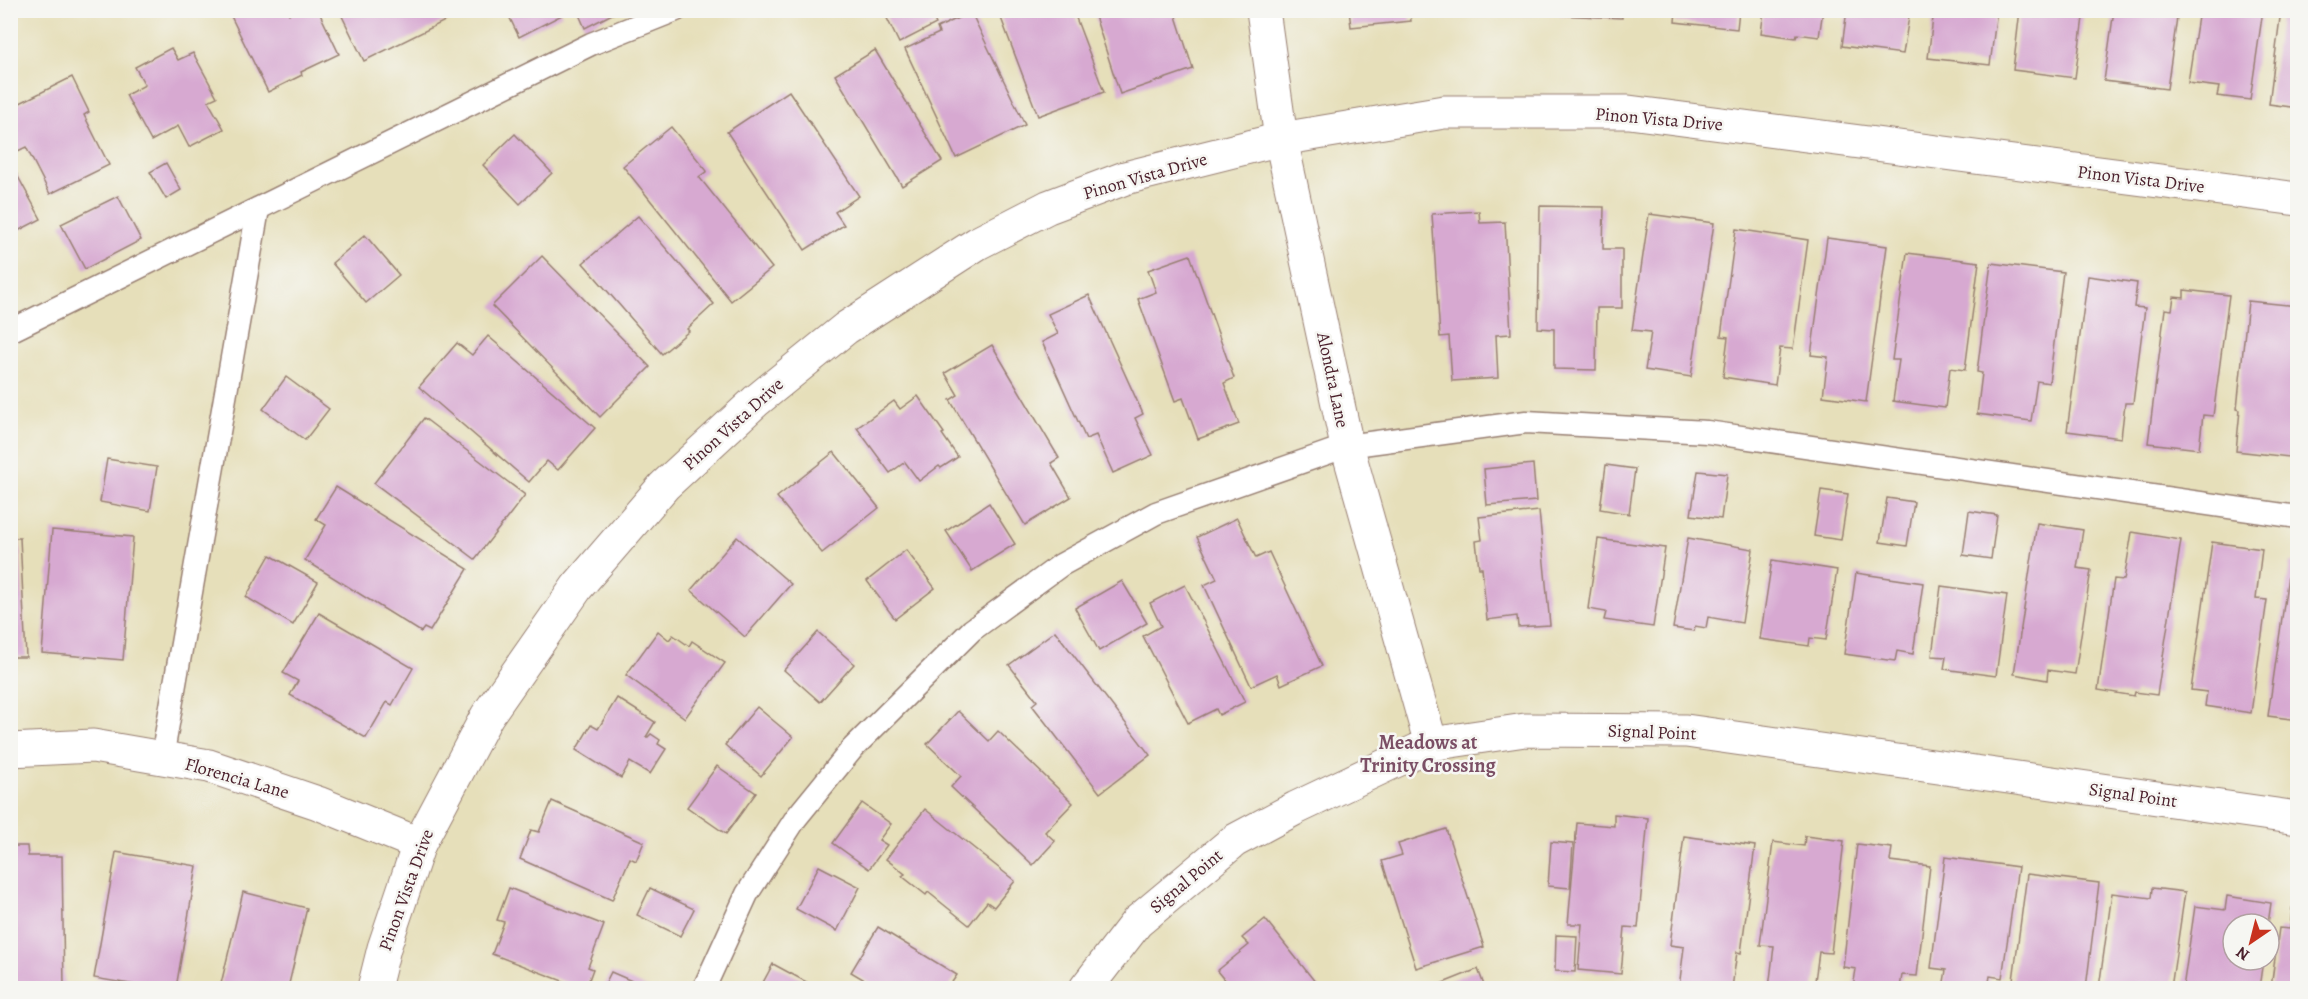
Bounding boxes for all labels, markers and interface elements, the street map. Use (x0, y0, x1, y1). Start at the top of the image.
street label: Pinon Vista Drive (1594, 101, 1724, 137)
street label: Pinon Vista Drive (1080, 147, 1210, 205)
street label: Pinon Vista Drive (2076, 159, 2206, 199)
street label: Alondra Lane (1311, 329, 1355, 430)
street label: Pinon Vista Drive (677, 372, 789, 476)
street label: Signal Point (1607, 718, 1697, 746)
district label: Meadows at Trinity Crossing (1360, 729, 1497, 779)
street label: Florencia Lane (182, 752, 292, 804)
street label: Signal Point (2087, 777, 2179, 813)
street label: Pinon Vista Drive (373, 826, 439, 954)
street label: Signal Point (1144, 843, 1228, 919)
north arrow (2221, 912, 2281, 972)
text: N (2232, 941, 2254, 966)

